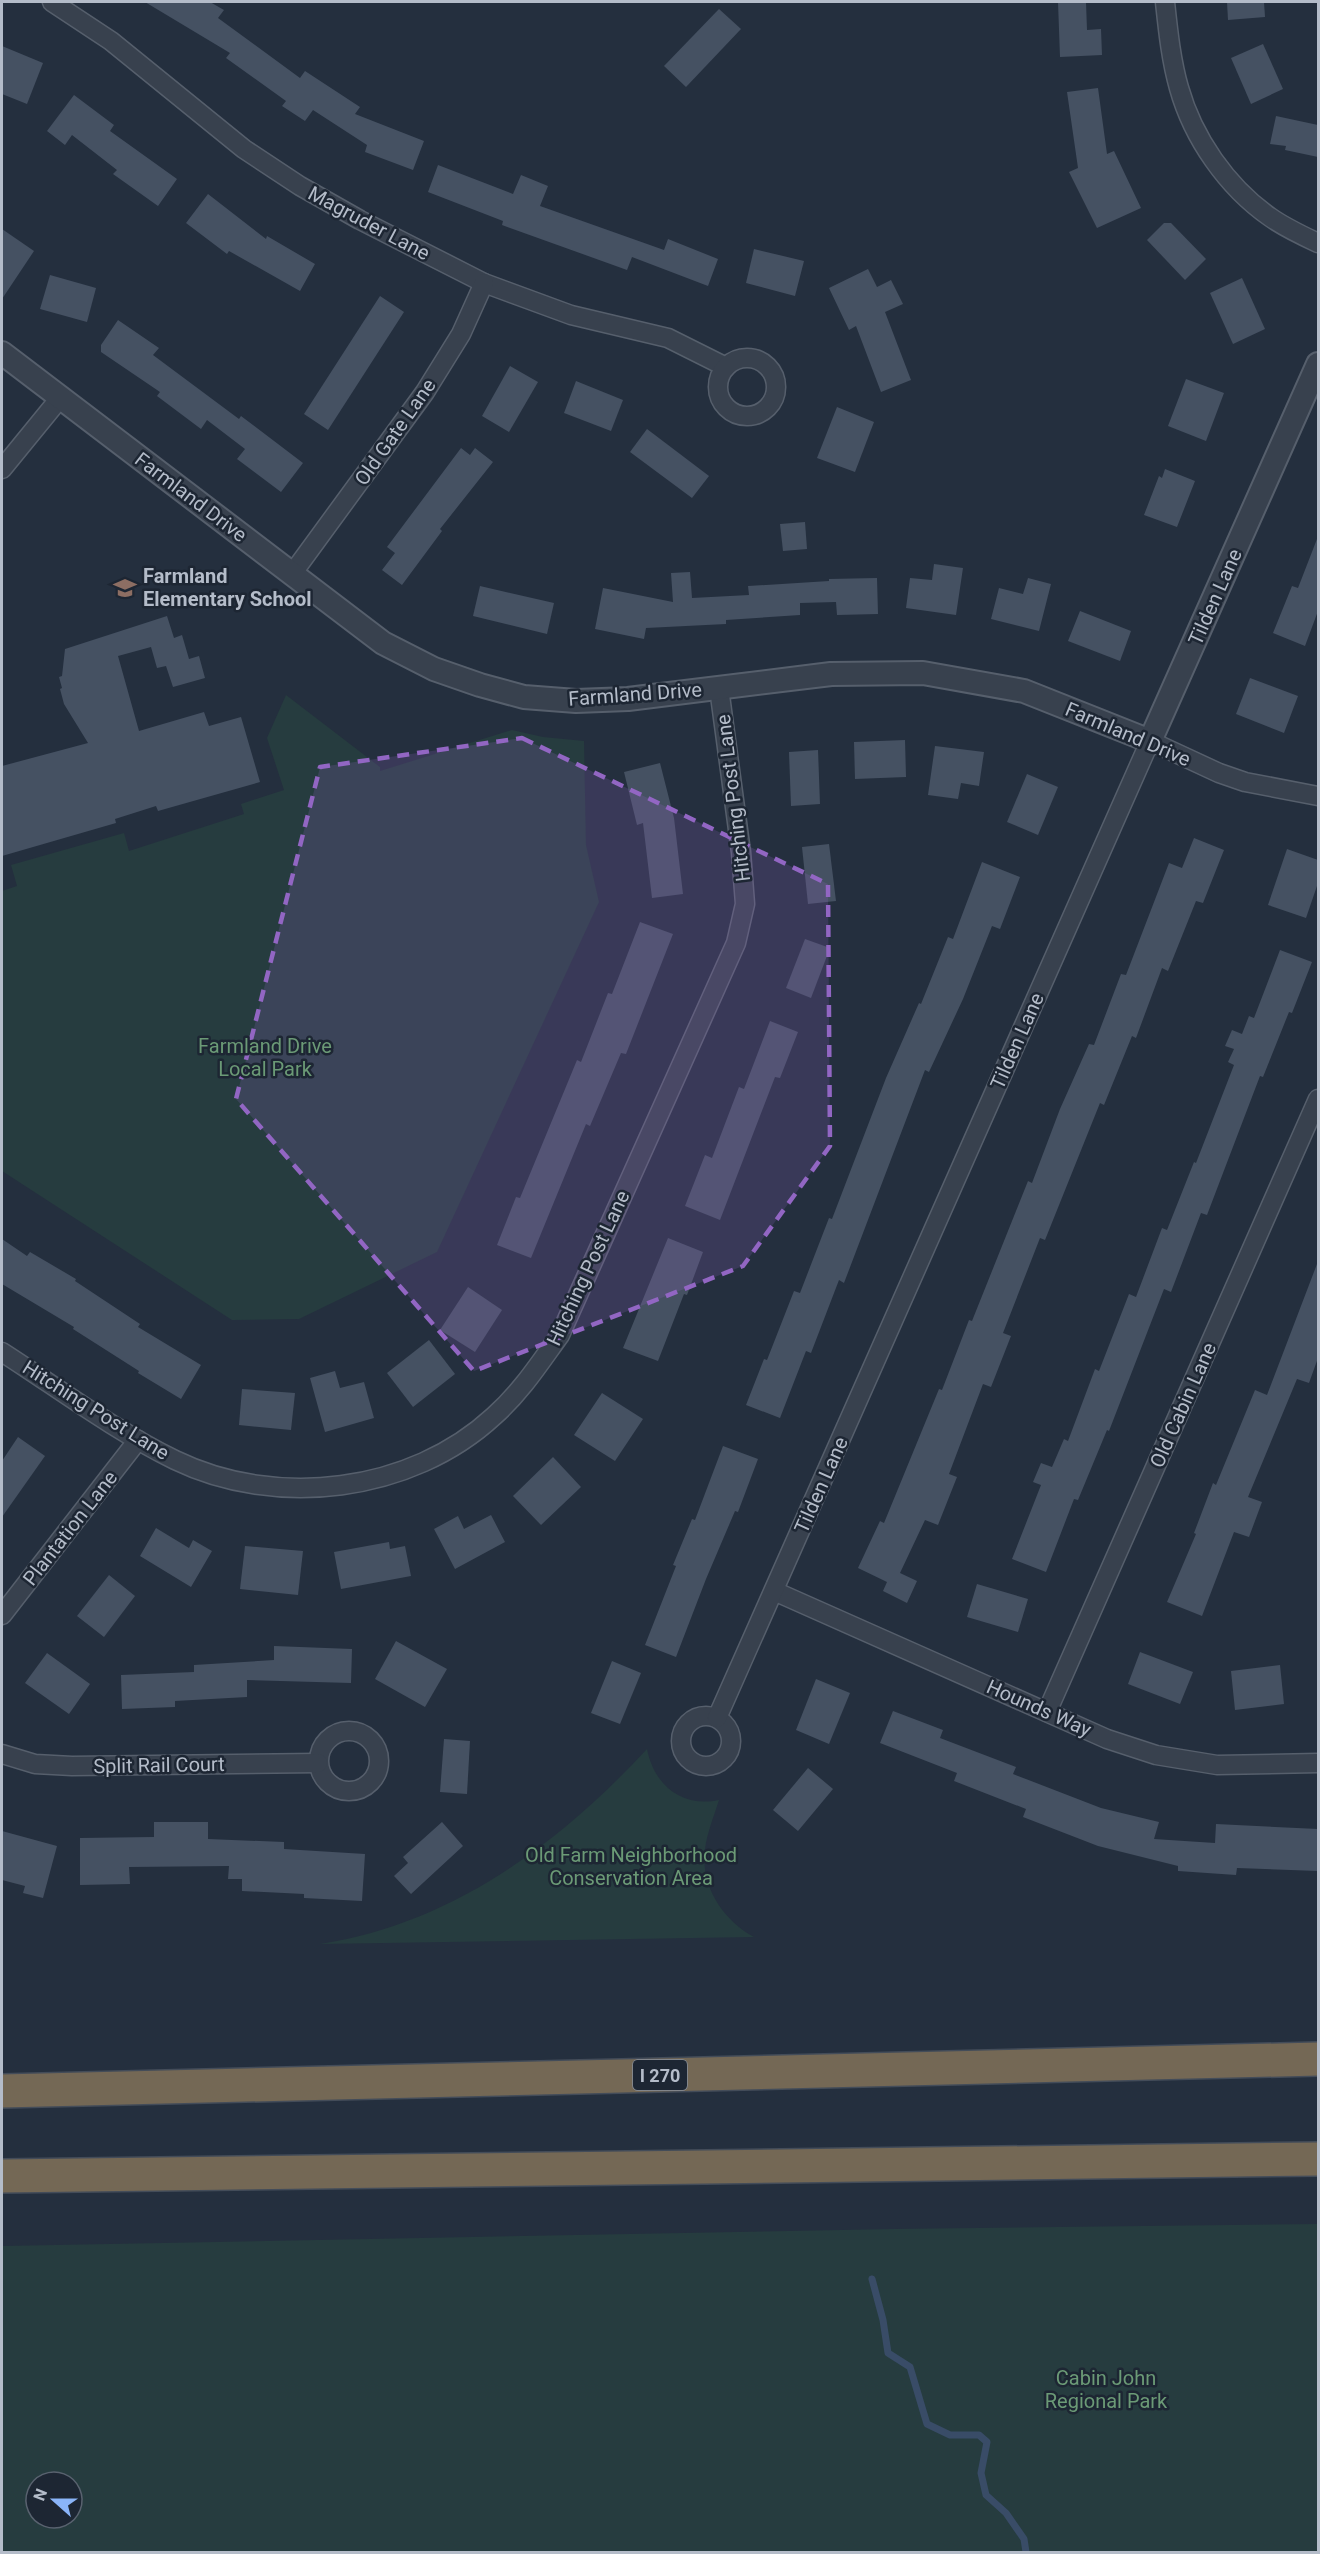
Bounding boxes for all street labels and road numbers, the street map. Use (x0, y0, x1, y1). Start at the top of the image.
street label: Magruder Lane (304, 181, 434, 265)
street label: Old Gate Lane (349, 374, 441, 490)
street label: Farmland Drive (130, 447, 252, 547)
street label: Tilden Lane (1183, 545, 1247, 649)
street label: Farmland Drive (567, 677, 703, 711)
street label: Farmland Drive (1062, 697, 1194, 771)
street label: Hitching Post Lane (711, 713, 755, 883)
street label: Tilden Lane (985, 989, 1049, 1093)
street label: Hitching Post Lane (542, 1187, 634, 1349)
street label: Old Cabin Lane (1145, 1339, 1221, 1471)
street label: Hitching Post Lane (18, 1355, 174, 1465)
street label: Tilden Lane (789, 1433, 853, 1537)
street label: Plantation Lane (18, 1466, 122, 1590)
street label: Hounds Way (983, 1674, 1095, 1742)
street label: Split Rail Court (93, 1752, 225, 1778)
road number: I 270 (633, 2060, 687, 2090)

